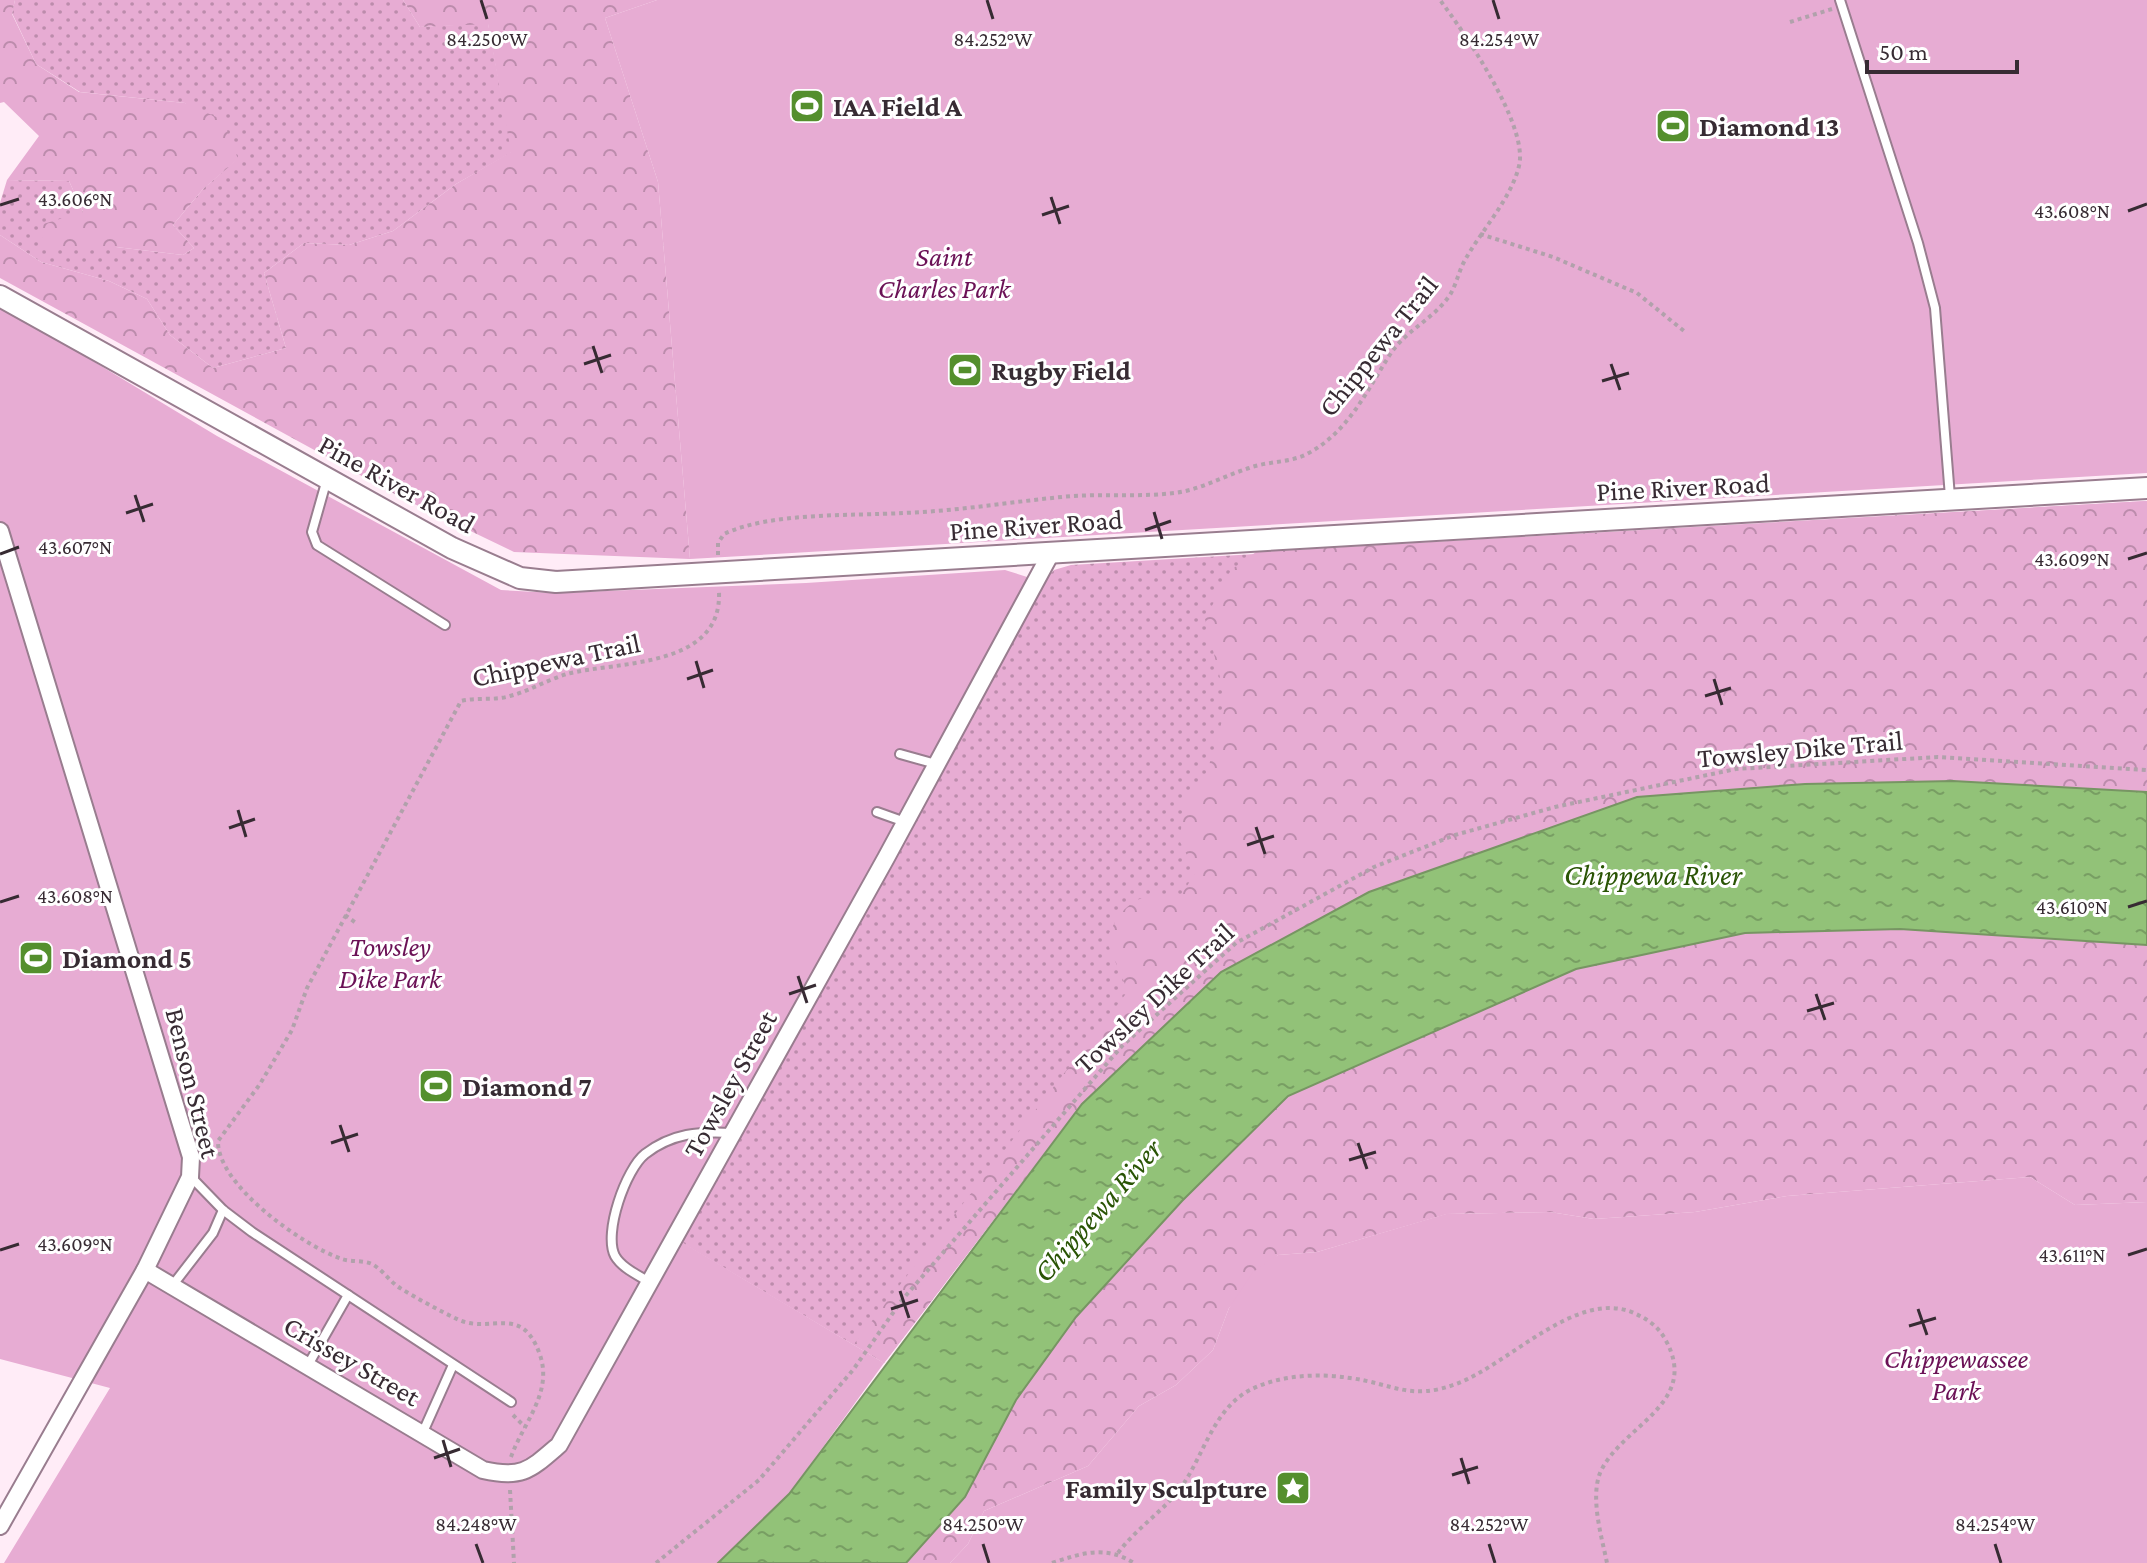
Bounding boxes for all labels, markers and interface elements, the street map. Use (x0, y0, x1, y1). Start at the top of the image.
scale bar (1867, 24, 2017, 74)
text: 84.250°W (446, 28, 528, 50)
text: 84.252°W (954, 28, 1033, 50)
text: 84.254°W (1459, 28, 1540, 50)
text: 50 m (1879, 38, 1928, 65)
sports icon: IAA Field A (788, 87, 826, 125)
place label: IAA Field A (833, 91, 962, 122)
sports icon: Diamond 13 (1654, 107, 1692, 145)
place label: Diamond 13 (1699, 111, 1839, 142)
text: 43.606°N (38, 188, 112, 210)
text: 43.608°N (2034, 200, 2110, 222)
park label: Saint Charles Park (878, 241, 1012, 304)
street label: Chippewa Trail (1312, 270, 1444, 422)
sports icon: Rugby Field (946, 351, 984, 389)
place label: Rugby Field (991, 355, 1131, 386)
street label: Pine River Road (314, 428, 481, 540)
street label: Pine River Road (1595, 467, 1771, 507)
street label: Pine River Road (948, 503, 1124, 547)
text: 43.607°N (38, 536, 112, 558)
text: 43.609°N (2034, 548, 2110, 570)
street label: Chippewa Trail (469, 627, 643, 693)
street label: Towsley Dike Trail (1696, 725, 1904, 773)
water label: Chippewa River (1564, 858, 1743, 892)
text: 43.608°N (37, 885, 113, 907)
text: 43.610°N (2036, 896, 2108, 918)
street label: Towsley Dike Trail (1068, 916, 1240, 1080)
park label: Towsley Dike Park (339, 931, 443, 994)
sports icon: Diamond 5 (17, 939, 55, 977)
place label: Diamond 5 (62, 943, 192, 974)
street label: Benson Street (159, 1005, 227, 1162)
street label: Towsley Street (677, 1005, 783, 1163)
sports icon: Diamond 7 (417, 1067, 455, 1105)
place label: Diamond 7 (462, 1071, 592, 1102)
water label: Chippewa River (1026, 1131, 1170, 1289)
text: 43.609°N (37, 1233, 113, 1255)
text: 43.611°N (2039, 1244, 2105, 1266)
street label: Crissey Street (279, 1310, 426, 1413)
park label: Chippewassee Park (1884, 1343, 2029, 1406)
place icon: Family Sculpture (1274, 1469, 1312, 1507)
place label: Family Sculpture (1065, 1473, 1267, 1504)
text: 84.248°W (435, 1513, 517, 1535)
text: 84.250°W (942, 1513, 1024, 1535)
text: 84.252°W (1450, 1513, 1529, 1535)
text: 84.254°W (1955, 1513, 2036, 1535)

